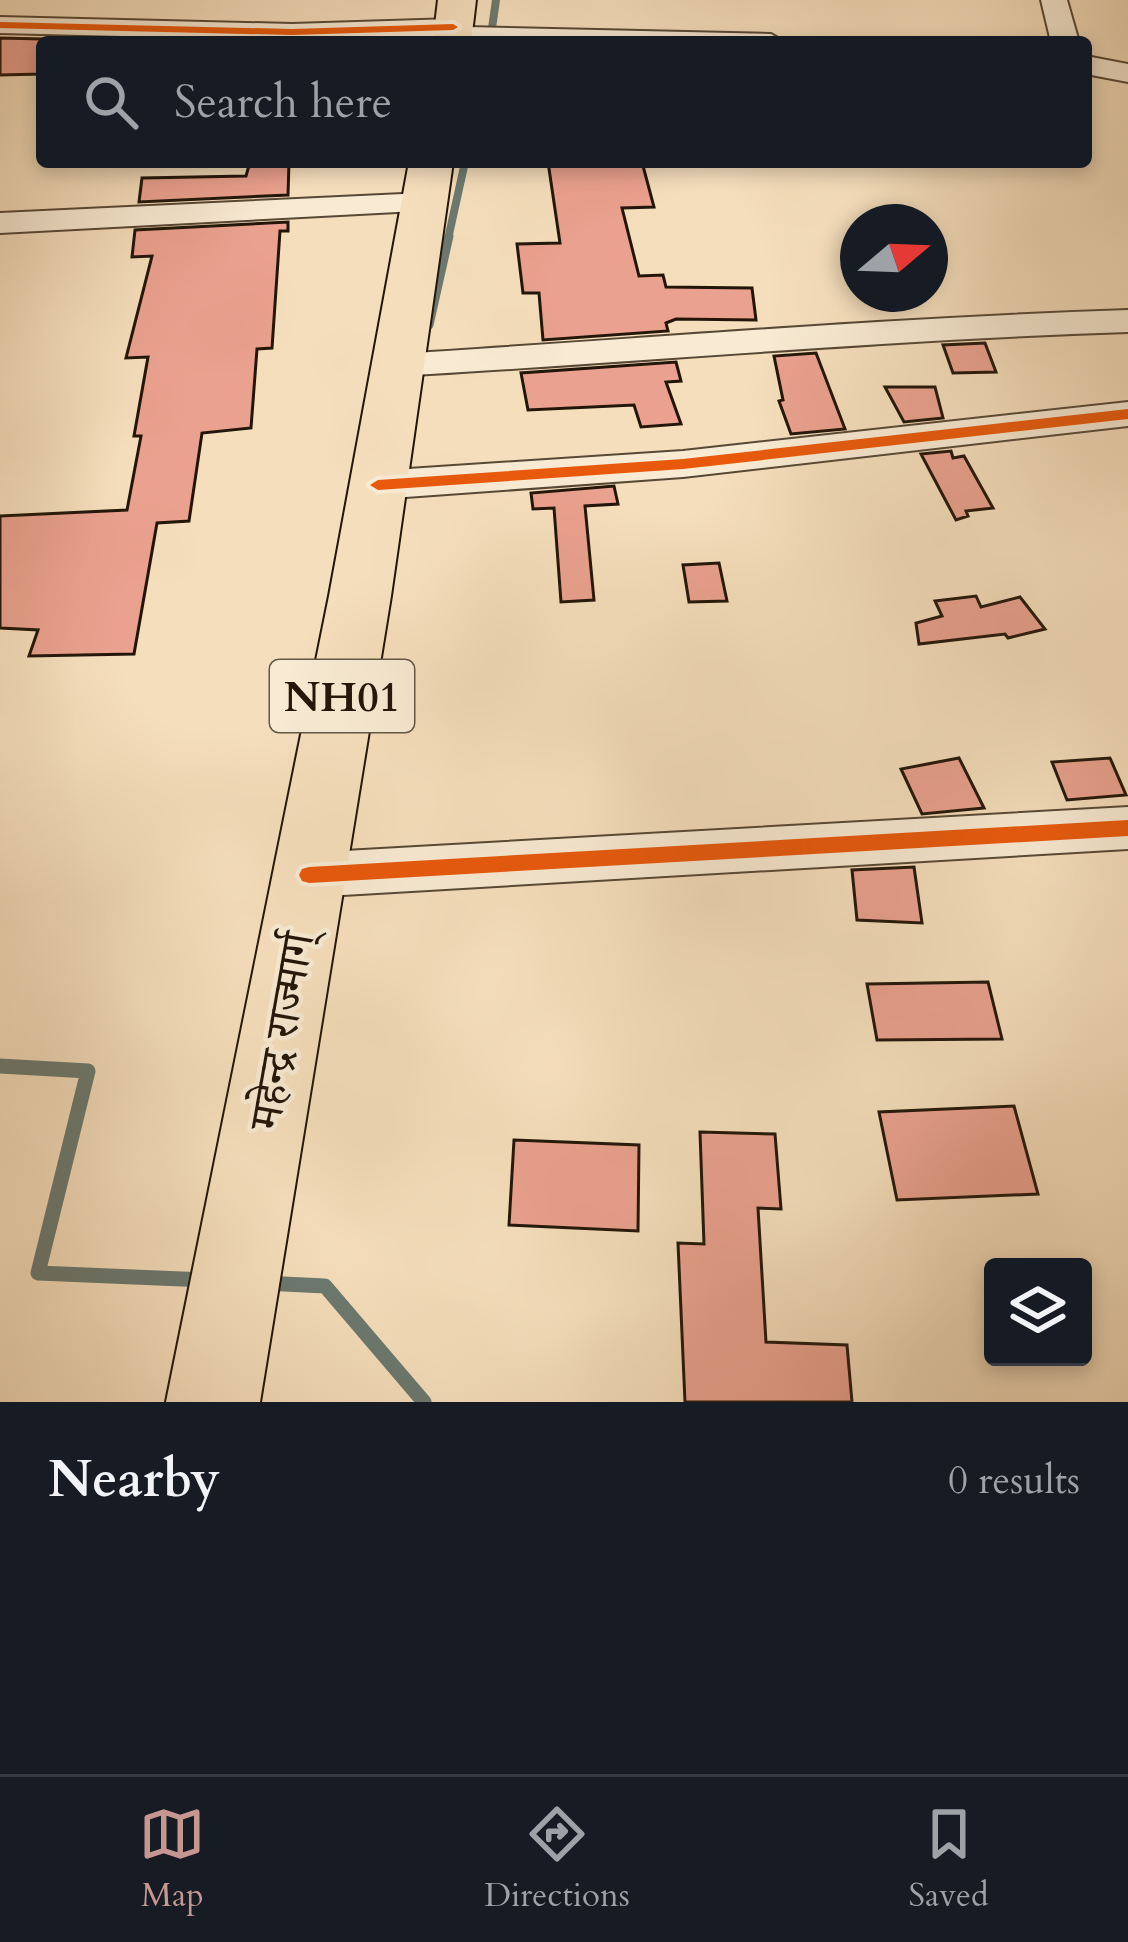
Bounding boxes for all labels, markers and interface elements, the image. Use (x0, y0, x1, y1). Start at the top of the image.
search box (36, 36, 1092, 168)
icon: search (78, 69, 144, 135)
text: Search here (174, 72, 392, 133)
north arrow (840, 204, 948, 312)
road number: NH01 (270, 660, 414, 732)
street label: महेन्द्र राज्मार्ग् (235, 922, 331, 1137)
map controls (984, 1258, 1092, 1366)
button: layers (984, 1258, 1092, 1366)
text: Nearby (48, 1445, 220, 1515)
text: 0 results (948, 1454, 1080, 1507)
tab: Map (139, 1801, 205, 1918)
tab: Directions (484, 1801, 630, 1918)
tab: Saved (909, 1801, 989, 1918)

